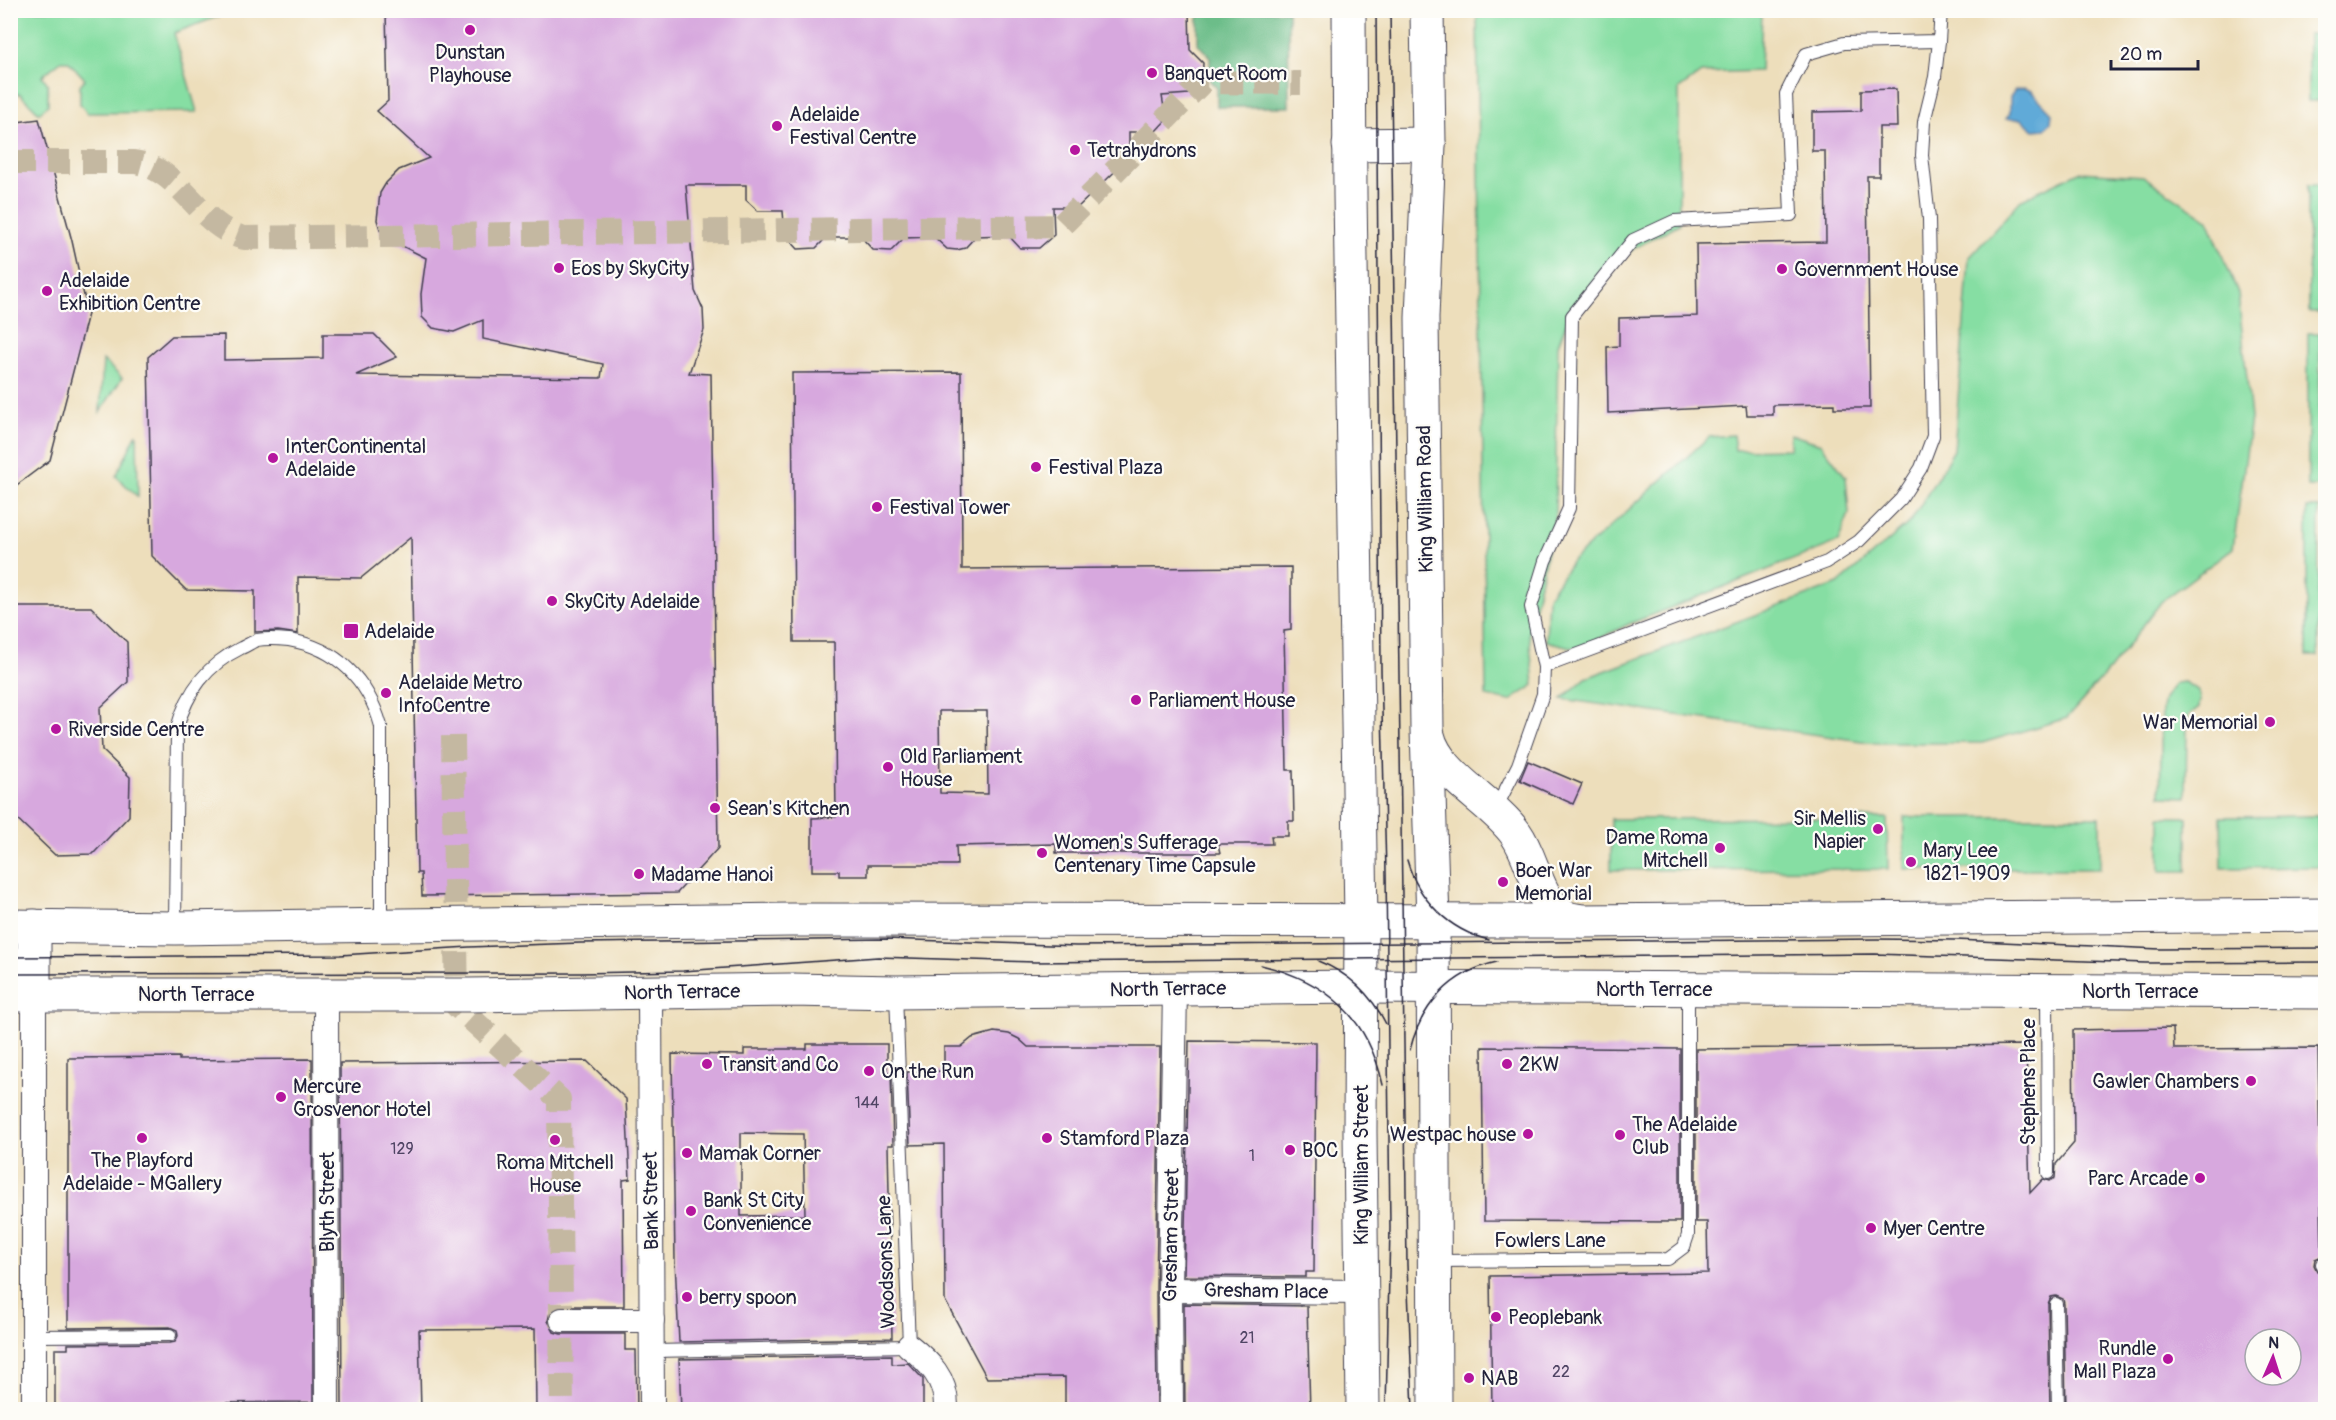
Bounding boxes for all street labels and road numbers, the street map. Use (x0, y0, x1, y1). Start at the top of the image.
street label: King William Road (1411, 425, 1439, 573)
street label: North Terrace (1110, 975, 1227, 1003)
street label: North Terrace (1596, 977, 1712, 1002)
street label: North Terrace (624, 978, 741, 1006)
street label: North Terrace (2082, 979, 2198, 1004)
street label: North Terrace (138, 982, 254, 1007)
street label: Stephens Place (2016, 1018, 2041, 1146)
street label: King William Street (1349, 1084, 1374, 1245)
street label: Blyth Street (315, 1151, 340, 1252)
street label: Bank Street (638, 1151, 664, 1250)
street label: Gresham Street (1157, 1167, 1185, 1302)
street label: Woodsons Lane (871, 1195, 901, 1329)
street label: Fowlers Lane (1494, 1228, 1606, 1253)
street label: Gresham Place (1203, 1277, 1329, 1305)

